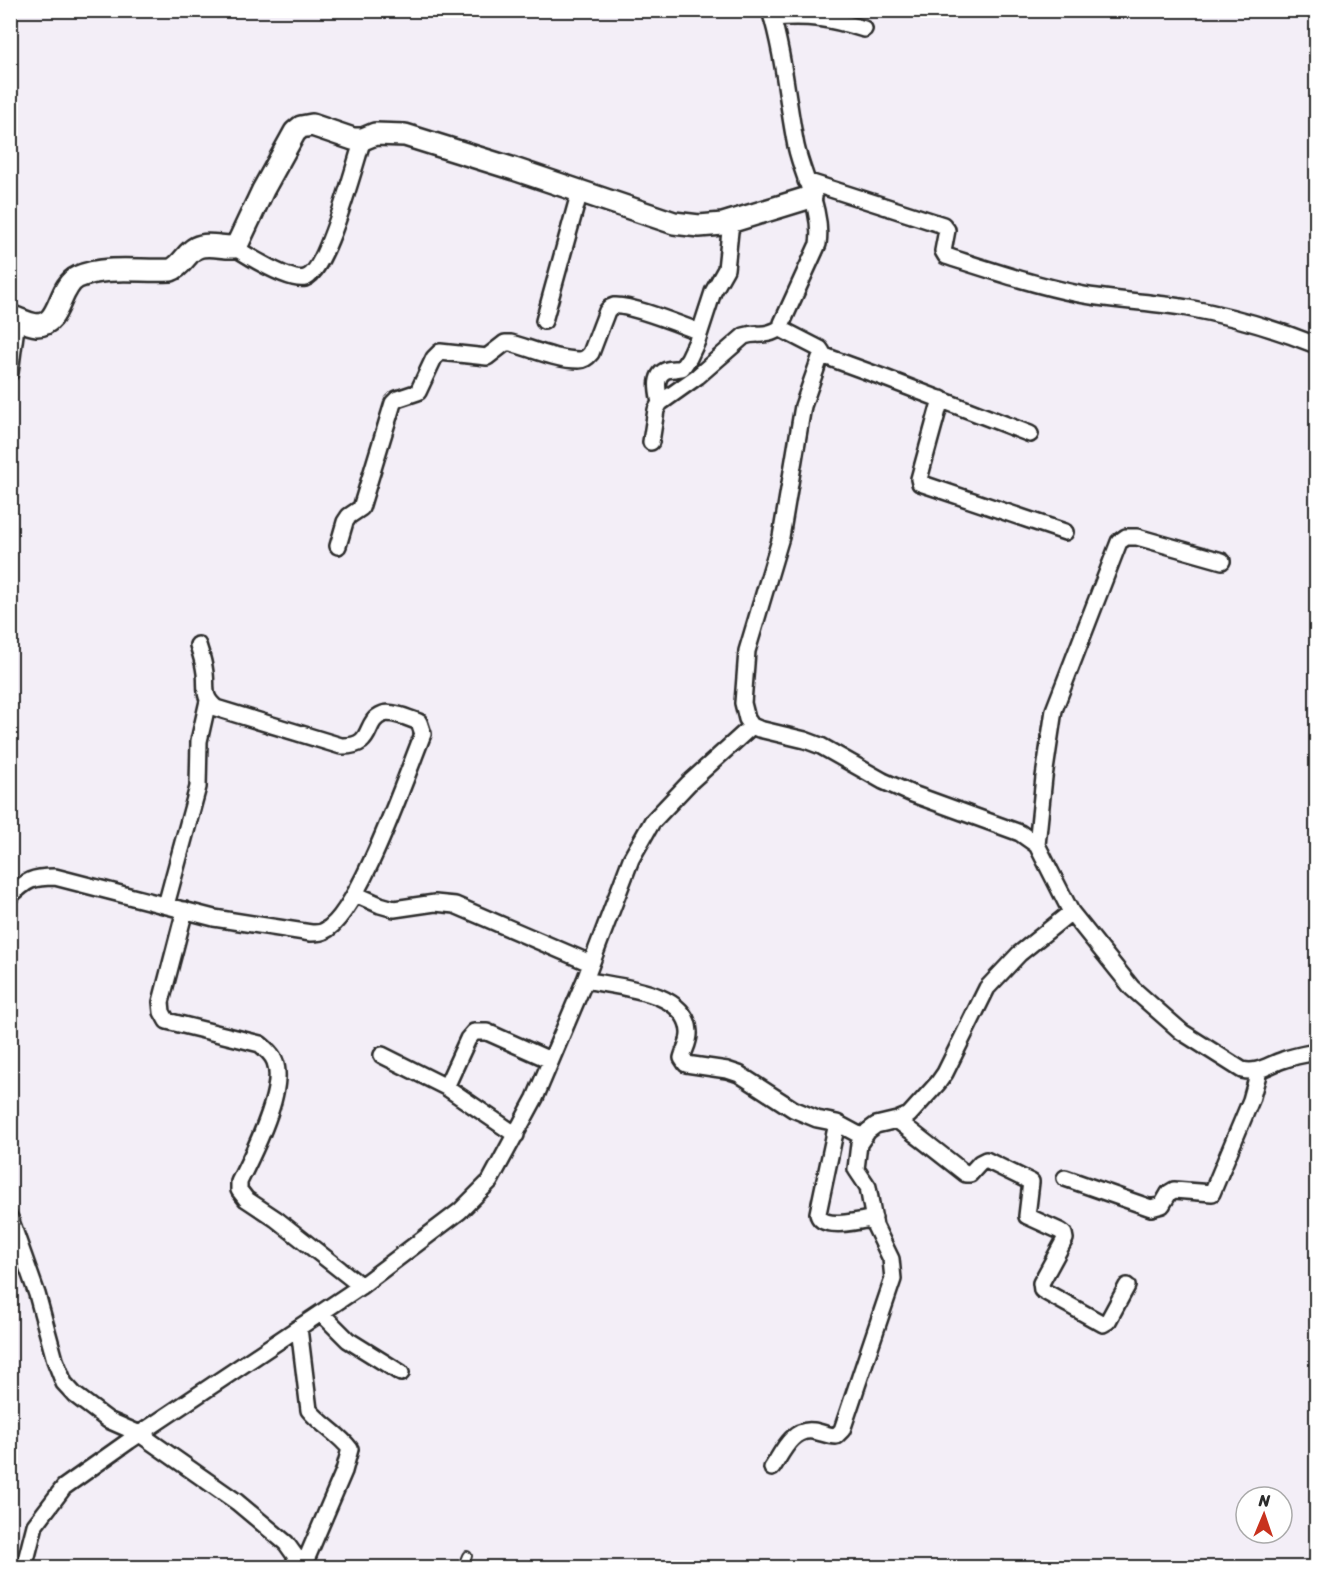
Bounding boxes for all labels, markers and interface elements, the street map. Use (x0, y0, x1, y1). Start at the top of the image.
north arrow (1234, 1485, 1294, 1545)
text: N (1257, 1486, 1271, 1515)

